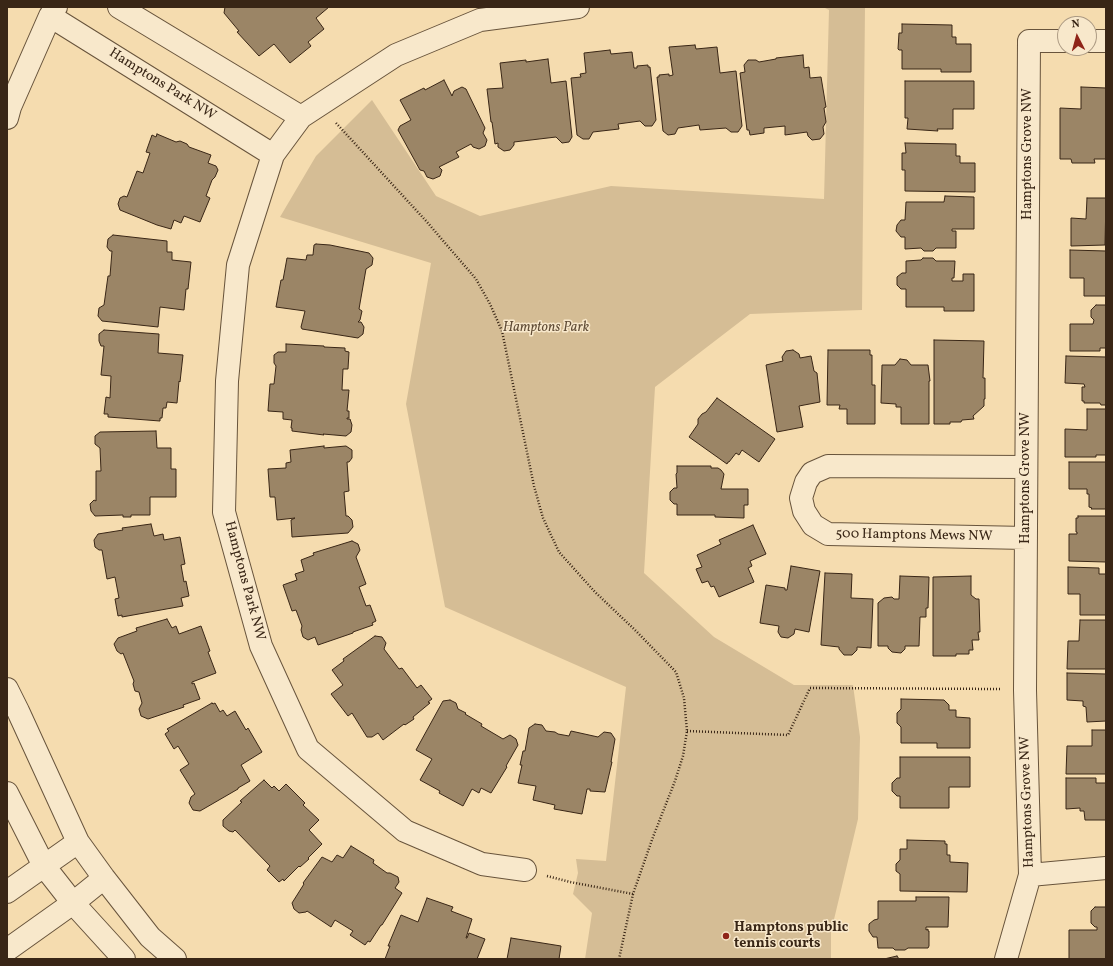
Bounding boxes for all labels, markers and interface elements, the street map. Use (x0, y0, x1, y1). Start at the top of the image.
north arrow (1057, 16, 1097, 56)
text: N (1071, 17, 1081, 32)
street label: Hamptons Park NW (105, 45, 219, 125)
street label: Hamptons Grove NW (1020, 88, 1036, 220)
park label: Hamptons Park (503, 320, 589, 336)
street label: Hamptons Grove NW (1018, 412, 1034, 544)
street label: Hamptons Park NW (220, 519, 268, 643)
street label: 500 Hamptons Mews NW (835, 526, 993, 546)
street label: Hamptons Grove NW (1017, 736, 1039, 868)
place label: Hamptons public tennis courts (734, 920, 848, 952)
marker: Hamptons public tennis courts (721, 931, 731, 941)

